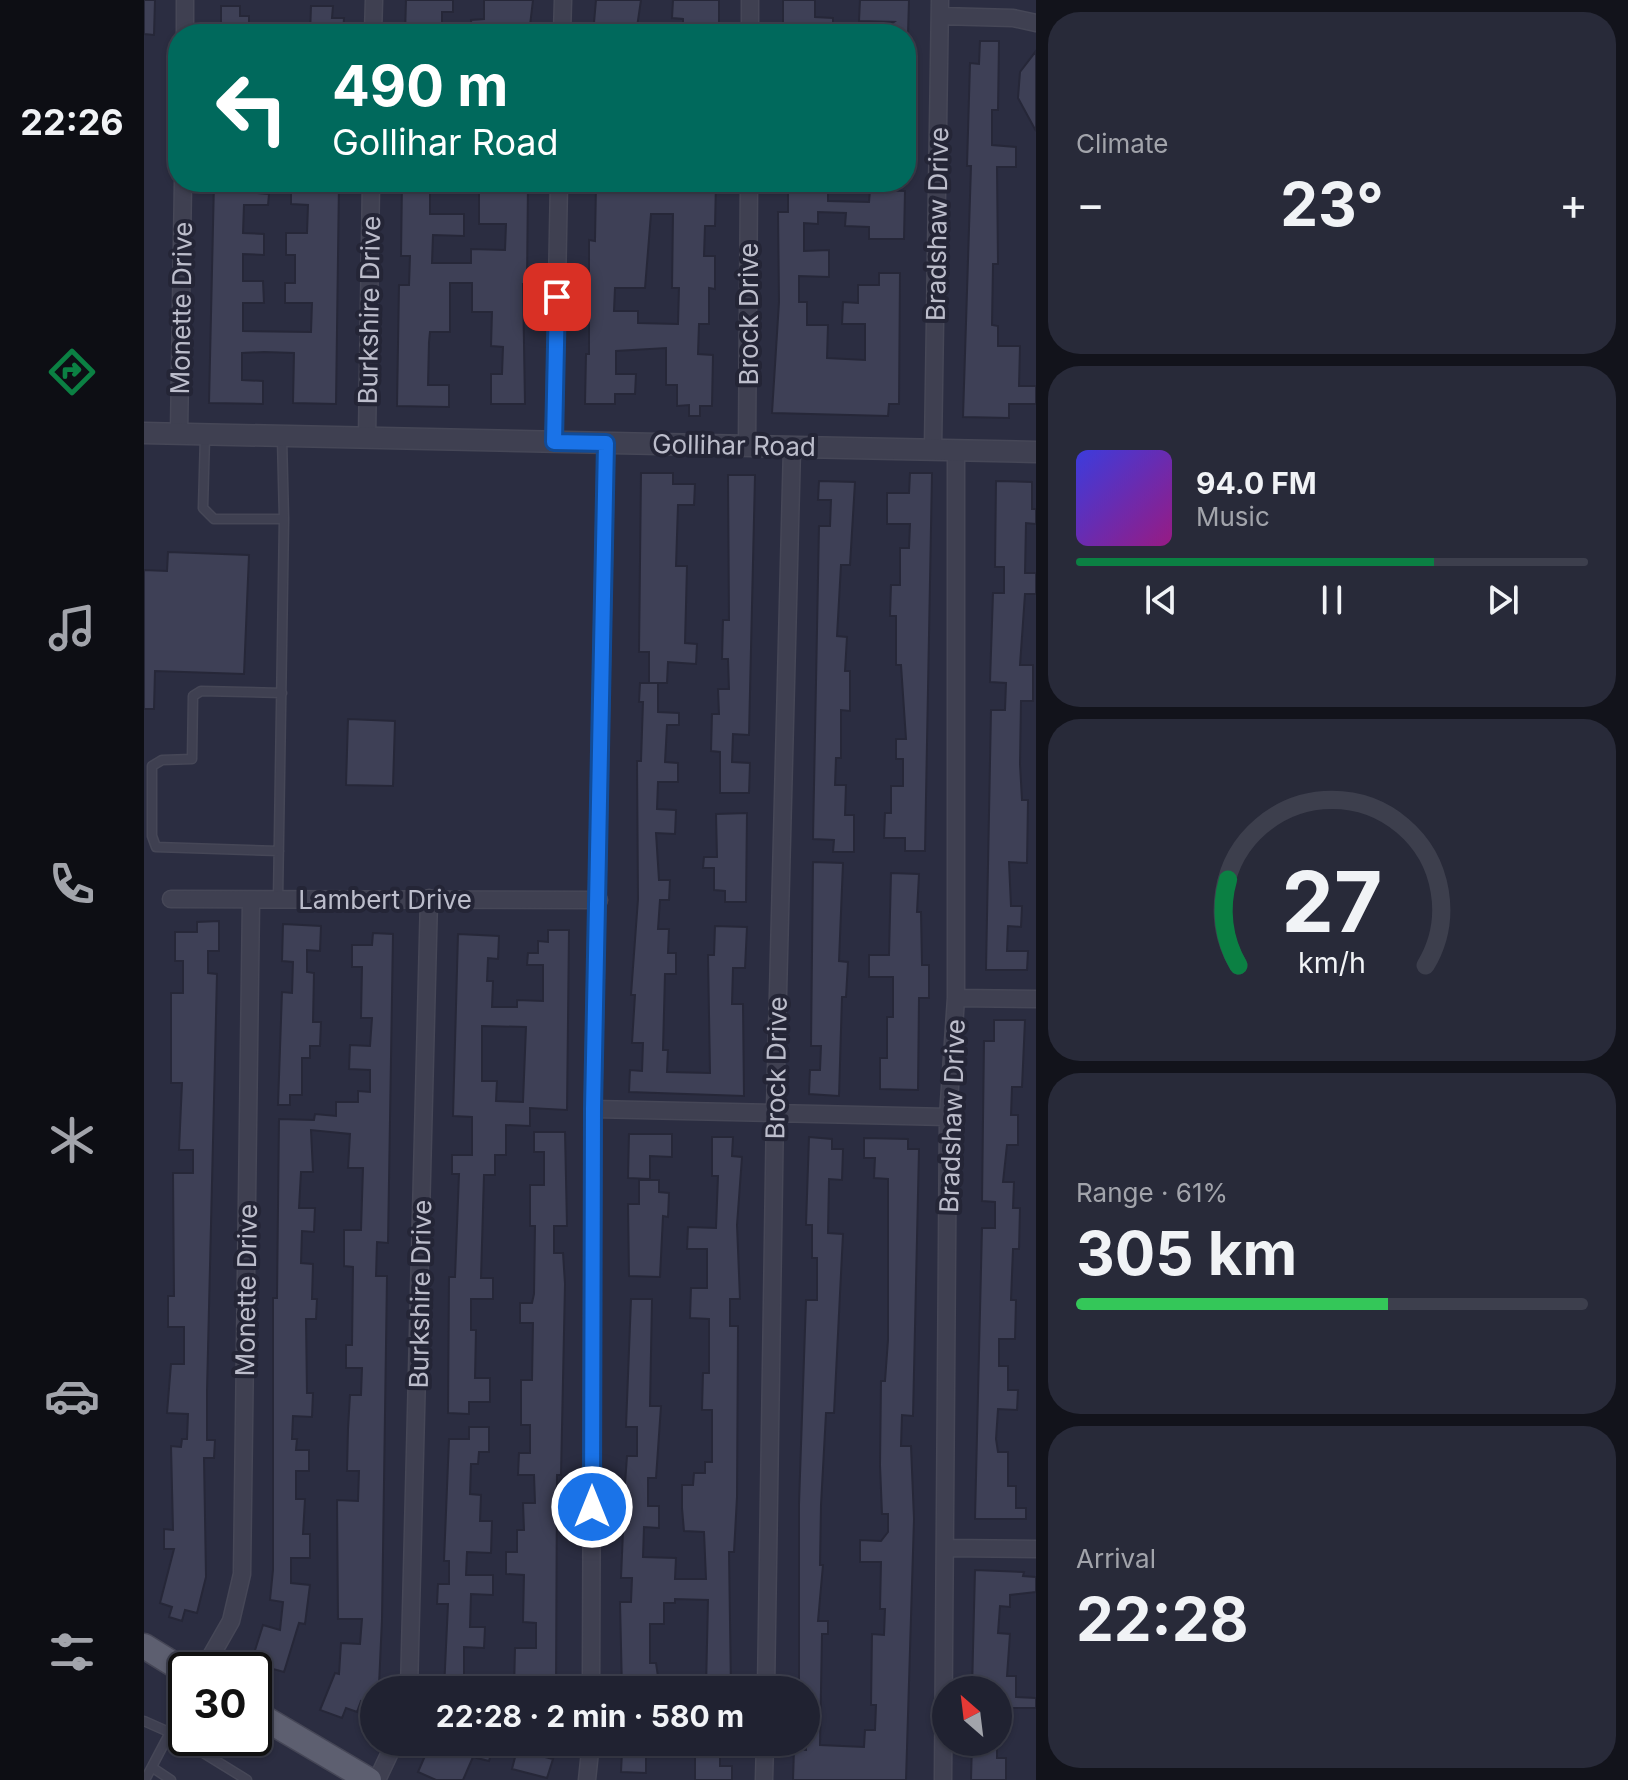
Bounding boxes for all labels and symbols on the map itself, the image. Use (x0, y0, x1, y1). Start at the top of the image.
street label: Bradshaw Drive (920, 127, 954, 321)
street label: Burkshire Drive (352, 215, 386, 405)
street label: Monette Drive (164, 221, 198, 395)
street label: Brock Drive (733, 243, 764, 385)
pin (523, 263, 591, 331)
street label: Gollihar Road (652, 428, 816, 462)
street label: Lambert Drive (298, 884, 472, 915)
street label: Brock Drive (759, 996, 793, 1140)
street label: Bradshaw Drive (933, 1018, 971, 1214)
street label: Burkshire Drive (403, 1199, 437, 1389)
street label: Monette Drive (229, 1203, 263, 1377)
position arrow (550, 1465, 634, 1549)
speed limit sign: 30 (168, 1652, 272, 1756)
north arrow (932, 1676, 1012, 1756)

